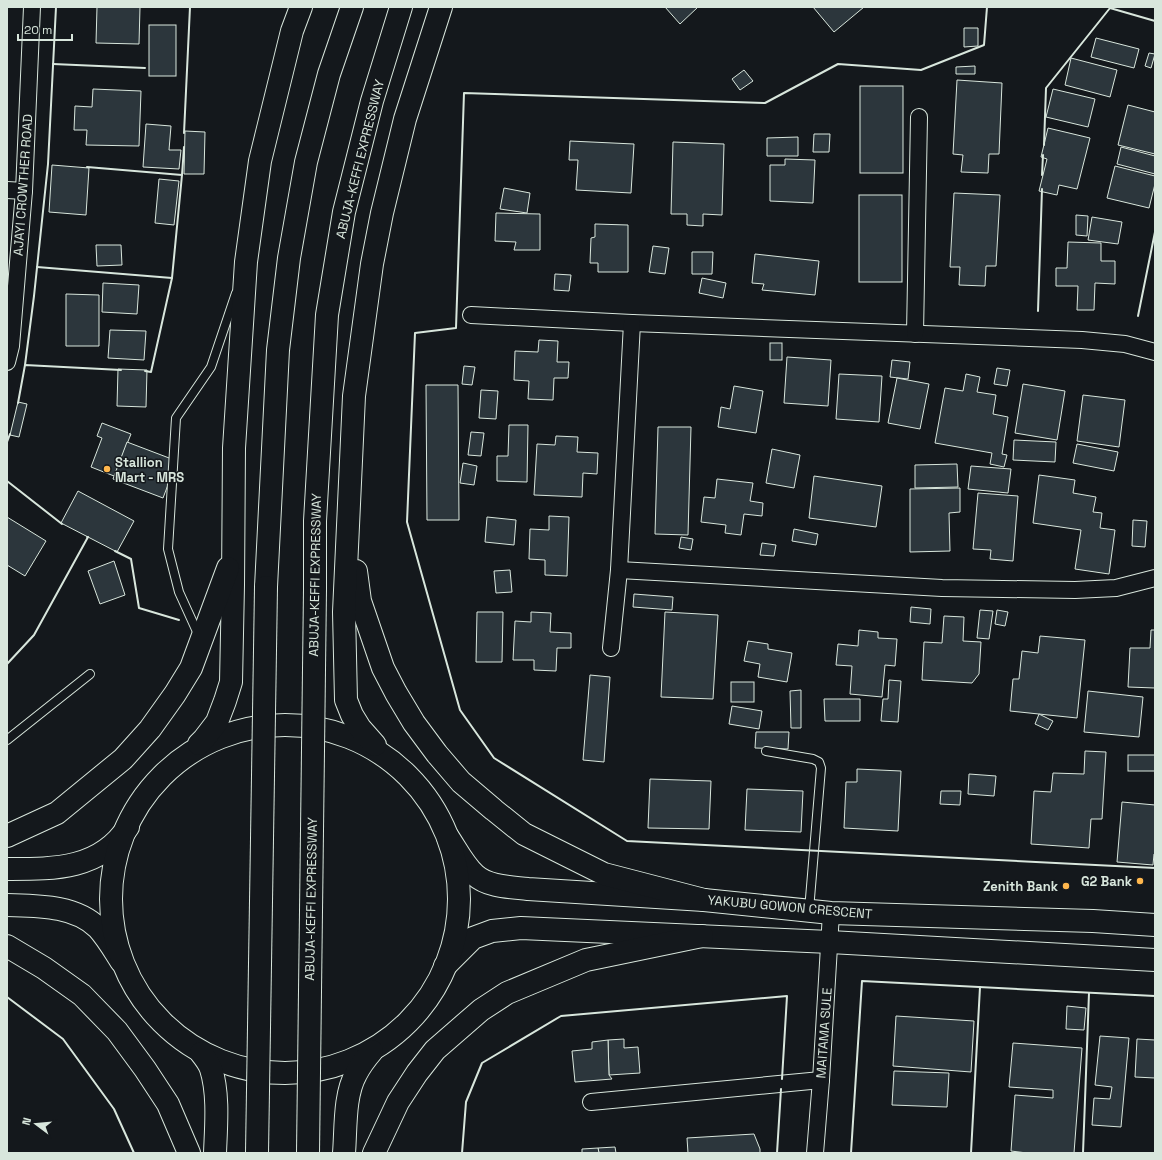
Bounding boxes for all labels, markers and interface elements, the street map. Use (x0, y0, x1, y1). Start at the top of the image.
scale bar (18, 16, 72, 42)
text: 20 m (24, 22, 52, 38)
street label: ABUJA-KEFFI EXPRESSWAY (332, 78, 388, 240)
street label: AJAYI CROWTHER ROAD (10, 113, 36, 257)
place label: Stallion Mart - MRS (115, 454, 184, 486)
marker: Stallion Mart - MRS (102, 464, 112, 474)
street label: ABUJA-KEFFI EXPRESSWAY (305, 493, 325, 657)
street label: ABUJA-KEFFI EXPRESSWAY (301, 817, 321, 981)
place label: G2 Bank (1081, 873, 1133, 890)
marker: G2 Bank (1135, 876, 1145, 886)
place label: Zenith Bank (983, 878, 1059, 895)
marker: Zenith Bank (1061, 881, 1071, 891)
street label: YAKUBU GOWON CRESCENT (707, 891, 873, 923)
street label: MAITAMA SULE (812, 987, 836, 1079)
north arrow (16, 1104, 56, 1144)
text: N (19, 1116, 34, 1127)

